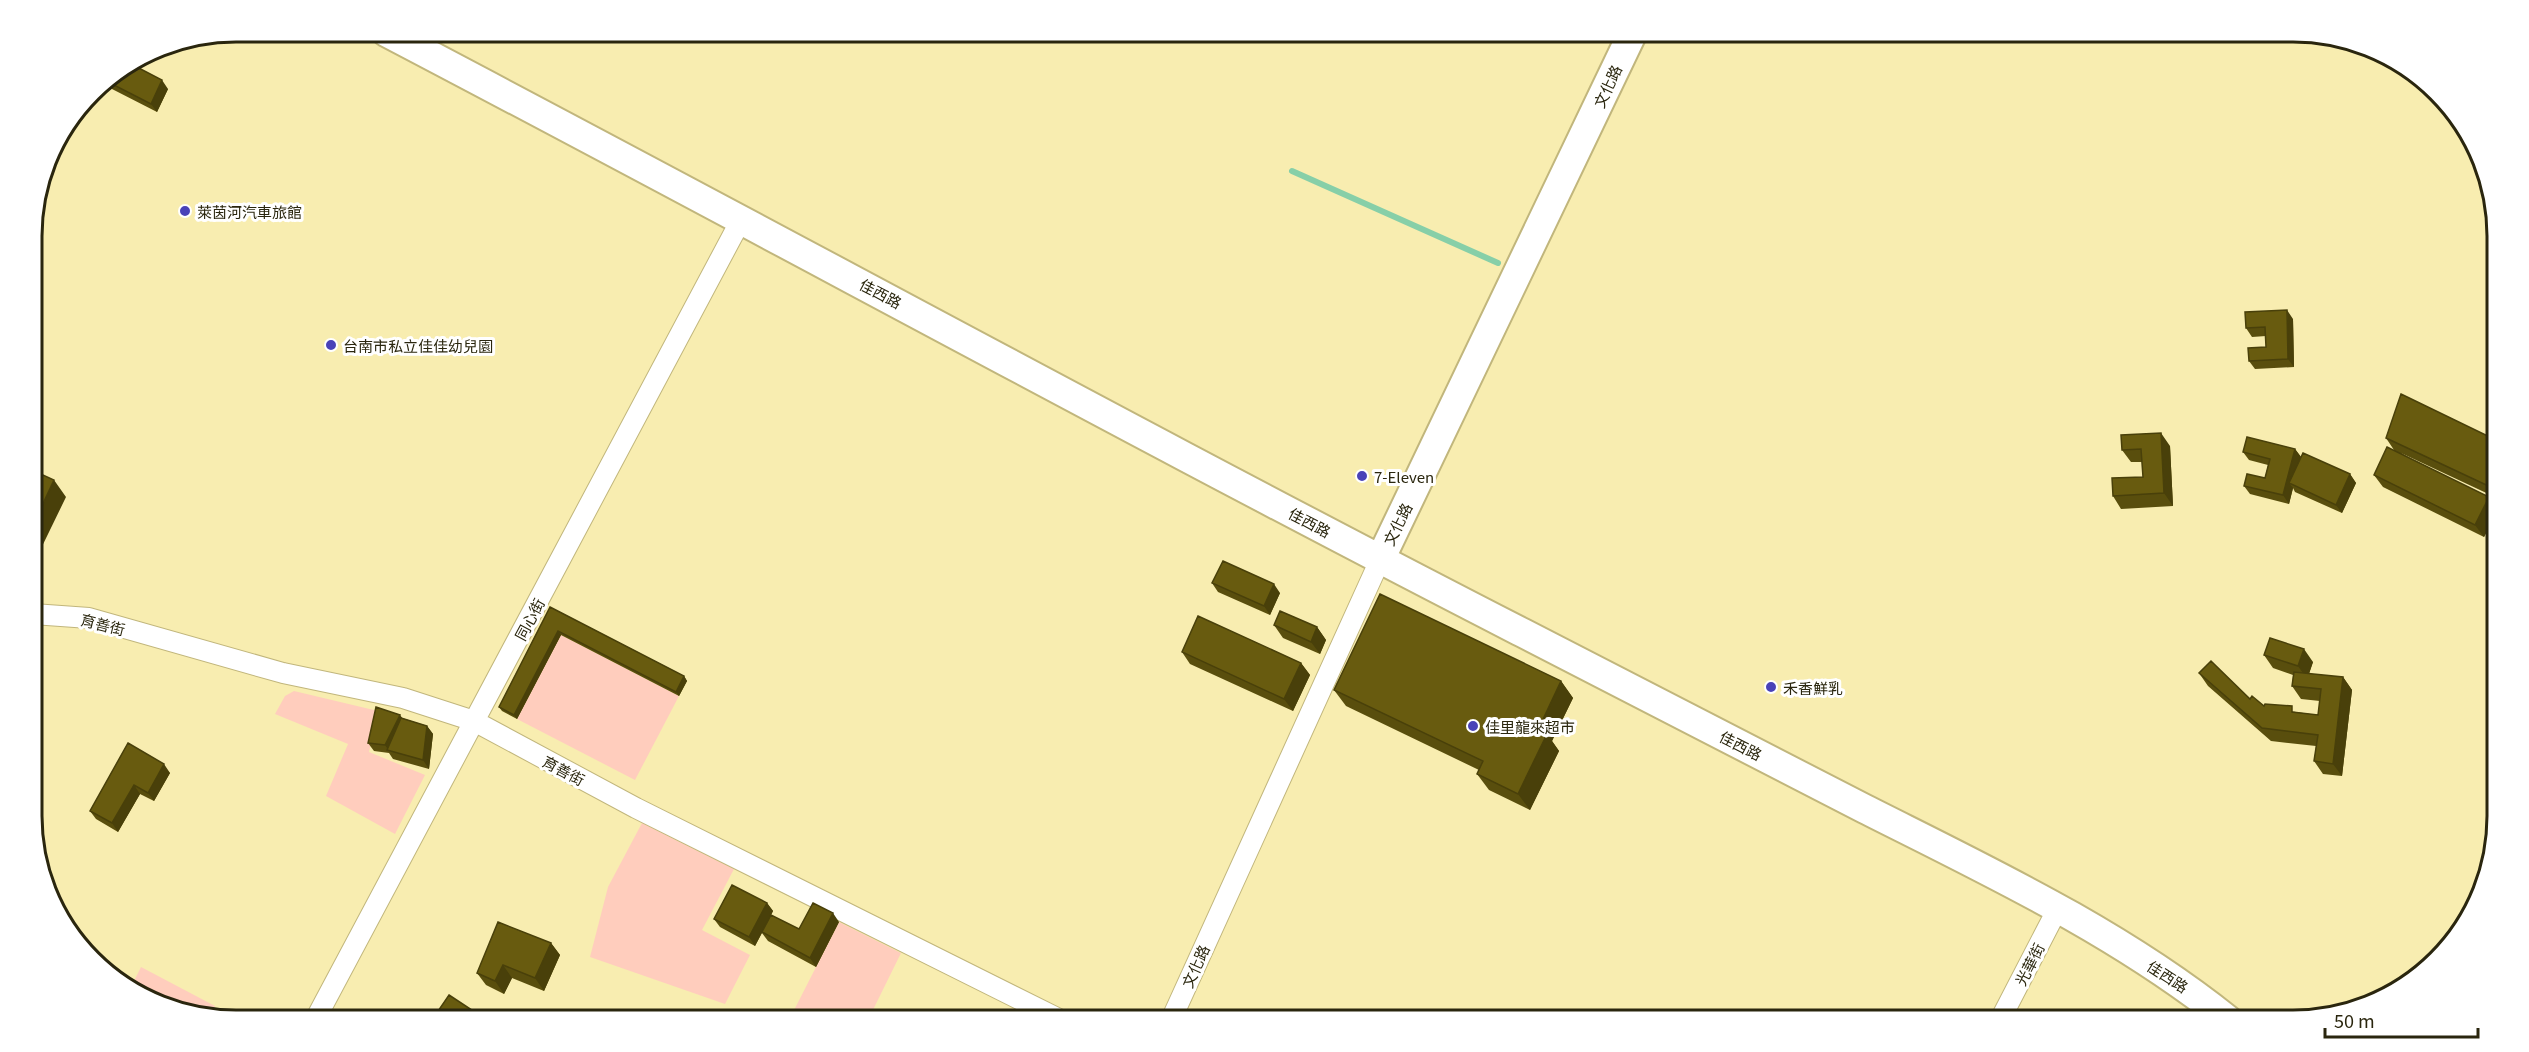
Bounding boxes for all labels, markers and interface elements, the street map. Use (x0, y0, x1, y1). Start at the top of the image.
street label: 文化路 (1588, 61, 1626, 111)
place label: 萊茵河汽車旅館 (197, 201, 302, 222)
marker: 萊茵河汽車旅館 (178, 204, 192, 218)
street label: 佳西路 (856, 273, 906, 313)
place label: 台南市私立佳佳幼兒園 (343, 335, 493, 356)
marker: 台南市私立佳佳幼兒園 (324, 338, 338, 352)
place label: 7-Eleven (1374, 466, 1434, 487)
marker: 7-Eleven (1355, 469, 1369, 483)
street label: 文化路 (1378, 499, 1416, 549)
street label: 佳西路 (1285, 502, 1335, 542)
street label: 同心街 (509, 594, 549, 644)
street label: 育善街 (79, 608, 127, 640)
place label: 禾香鮮乳 (1783, 677, 1843, 698)
marker: 禾香鮮乳 (1764, 680, 1778, 694)
place label: 佳里龍來超市 (1485, 716, 1575, 737)
marker: 佳里龍來超市 (1466, 719, 1480, 733)
street label: 佳西路 (1716, 725, 1766, 765)
street label: 育善街 (539, 750, 589, 790)
street label: 光華街 (2009, 939, 2049, 989)
street label: 文化路 (1176, 941, 1214, 991)
street label: 佳西路 (2143, 955, 2193, 997)
scale bar (2325, 1001, 2478, 1039)
text: 50 m (2334, 1007, 2375, 1033)

